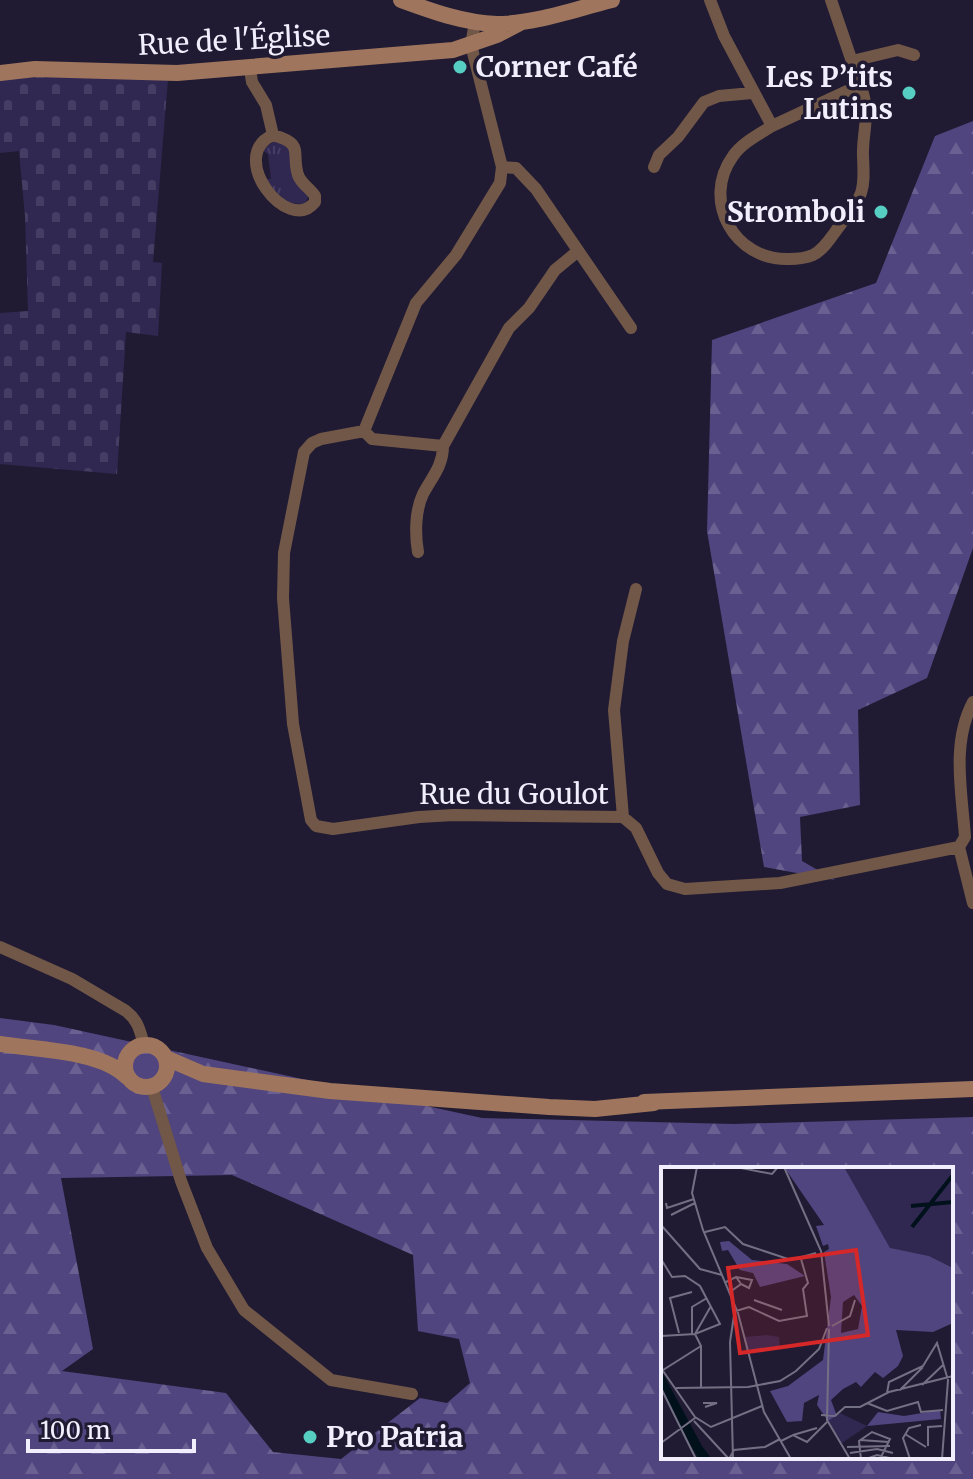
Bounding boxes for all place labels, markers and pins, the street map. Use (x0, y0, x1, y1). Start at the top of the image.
place label: Corner Café (476, 49, 638, 85)
marker: Corner Café (451, 58, 469, 76)
place label: Les P’tits Lutins (765, 59, 893, 127)
marker: Les P’tits Lutins (900, 84, 918, 102)
place label: Stromboli (727, 194, 865, 230)
marker: Stromboli (872, 203, 890, 221)
place label: Pro Patria (326, 1419, 464, 1455)
marker: Pro Patria (301, 1428, 319, 1446)

